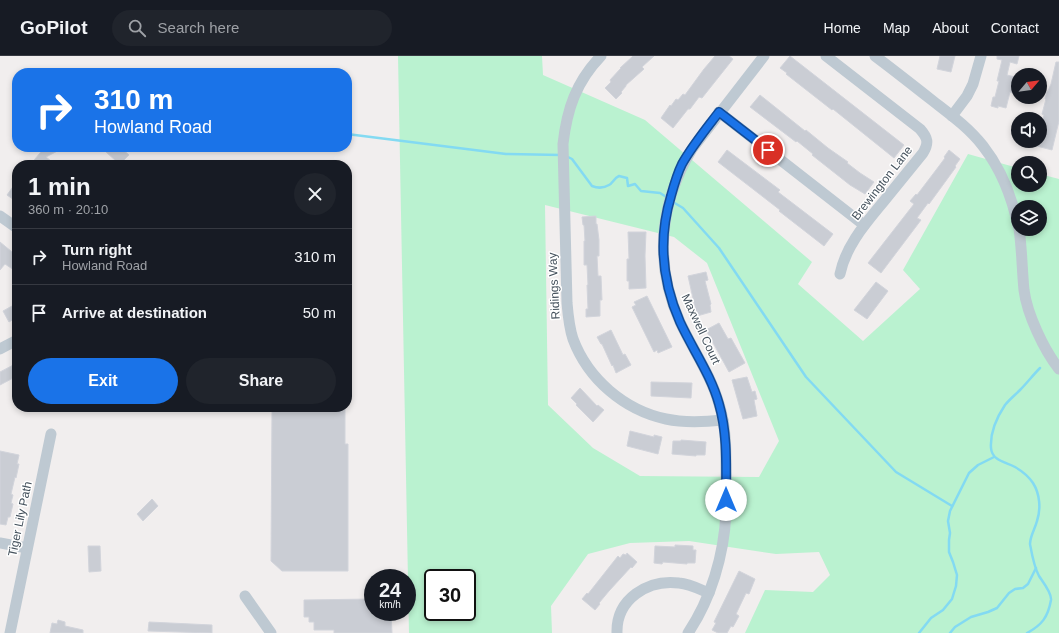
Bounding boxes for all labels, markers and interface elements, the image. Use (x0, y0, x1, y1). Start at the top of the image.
search box (112, 10, 392, 46)
text: GoPilot (20, 17, 88, 38)
icon: search (126, 17, 148, 39)
text: Search here (158, 19, 239, 36)
text: Home (824, 20, 861, 36)
text: Map (883, 20, 910, 36)
text: About (932, 20, 969, 36)
text: Contact (991, 20, 1039, 36)
north arrow (1011, 68, 1047, 104)
map controls (1011, 68, 1047, 236)
icon: right (28, 84, 80, 136)
text: 310 m (94, 84, 173, 115)
button: sound (1011, 112, 1047, 148)
text: Howland Road (94, 117, 212, 137)
pin (751, 133, 785, 167)
icon: arrive (757, 139, 779, 161)
street label: Brewington Lane (849, 143, 915, 223)
button: search (1011, 156, 1047, 192)
text: 1 min (28, 173, 91, 200)
button: close (294, 173, 336, 215)
button: layers (1011, 200, 1047, 236)
text: 360 m · 20:10 (28, 202, 108, 217)
text: Turn right (62, 241, 132, 258)
icon: right (28, 246, 50, 268)
text: 310 m (294, 248, 336, 265)
street label: Ridings Way (545, 252, 563, 320)
text: Howland Road (62, 258, 147, 273)
street label: Maxwell Court (679, 292, 724, 367)
icon: arrive (28, 302, 50, 324)
text: Arrive at destination (62, 304, 207, 321)
text: 50 m (303, 304, 336, 321)
button: Exit (28, 358, 178, 404)
button: Share (186, 358, 336, 404)
position arrow (705, 479, 747, 521)
street label: Tiger Lily Path (5, 480, 35, 558)
speed limit sign: 30 (424, 569, 476, 621)
text: 24 (379, 579, 401, 601)
text: km/h (379, 599, 401, 610)

